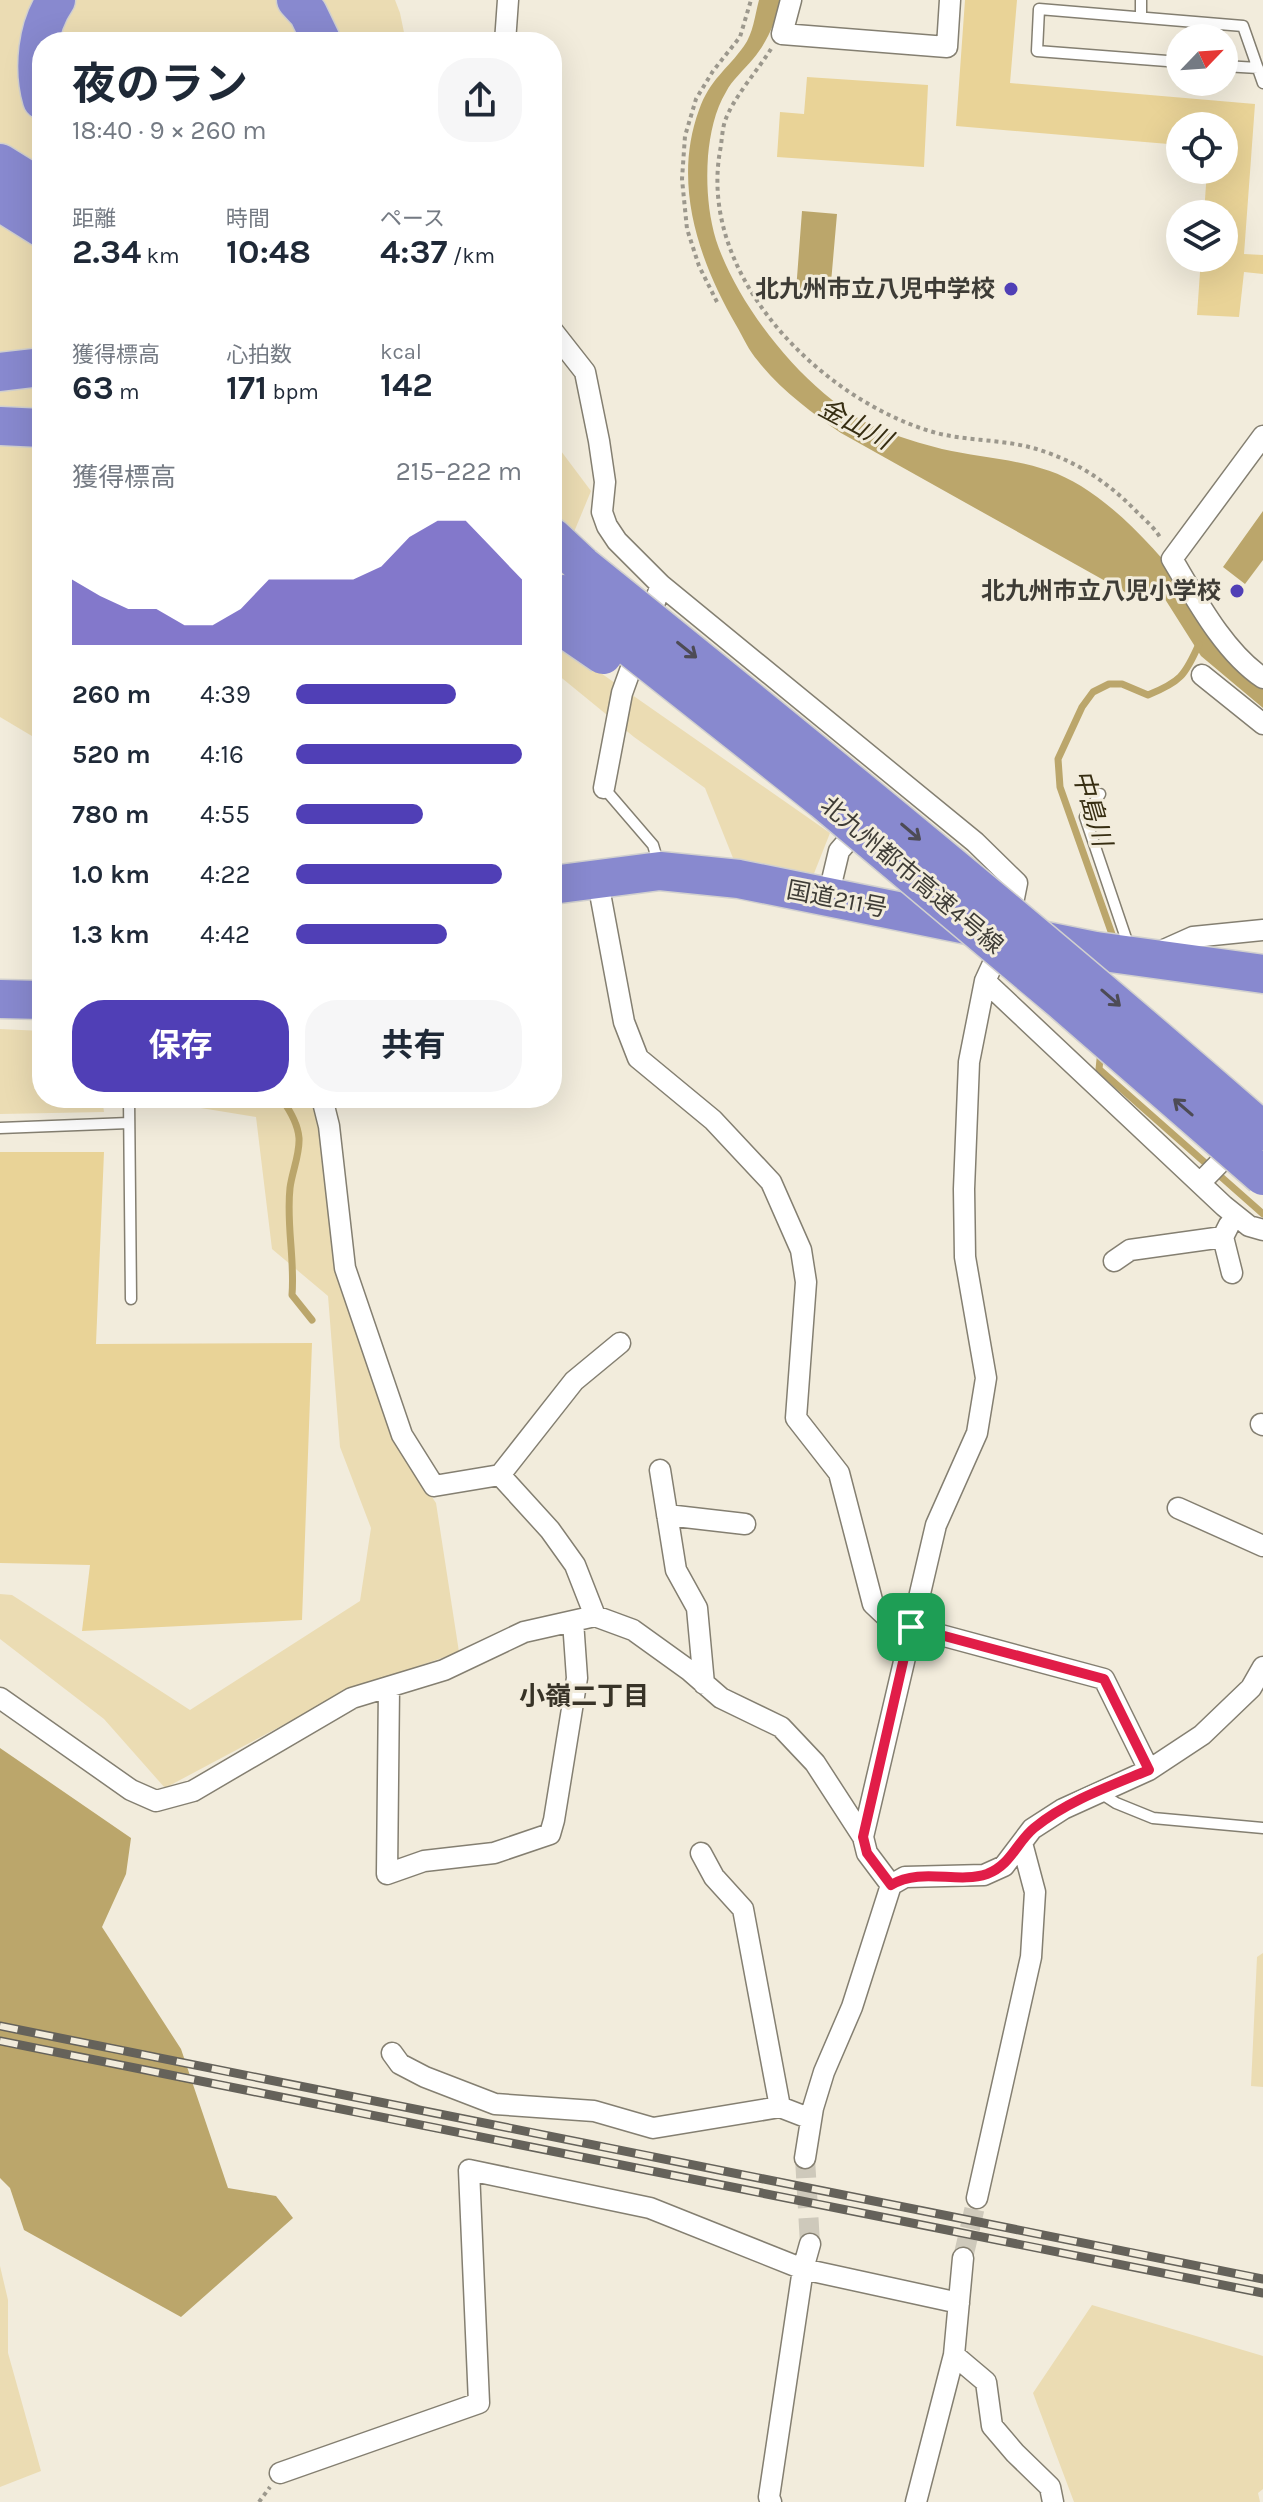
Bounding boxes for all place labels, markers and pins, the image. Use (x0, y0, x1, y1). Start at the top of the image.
place label: 北九州市立八児中学校 (755, 275, 995, 303)
marker: 北九州市立八児中学校 (1002, 280, 1020, 298)
place label: 北九州市立八児小学校 (981, 577, 1221, 605)
marker: 北九州市立八児小学校 (1228, 582, 1246, 600)
pin (877, 1593, 945, 1661)

